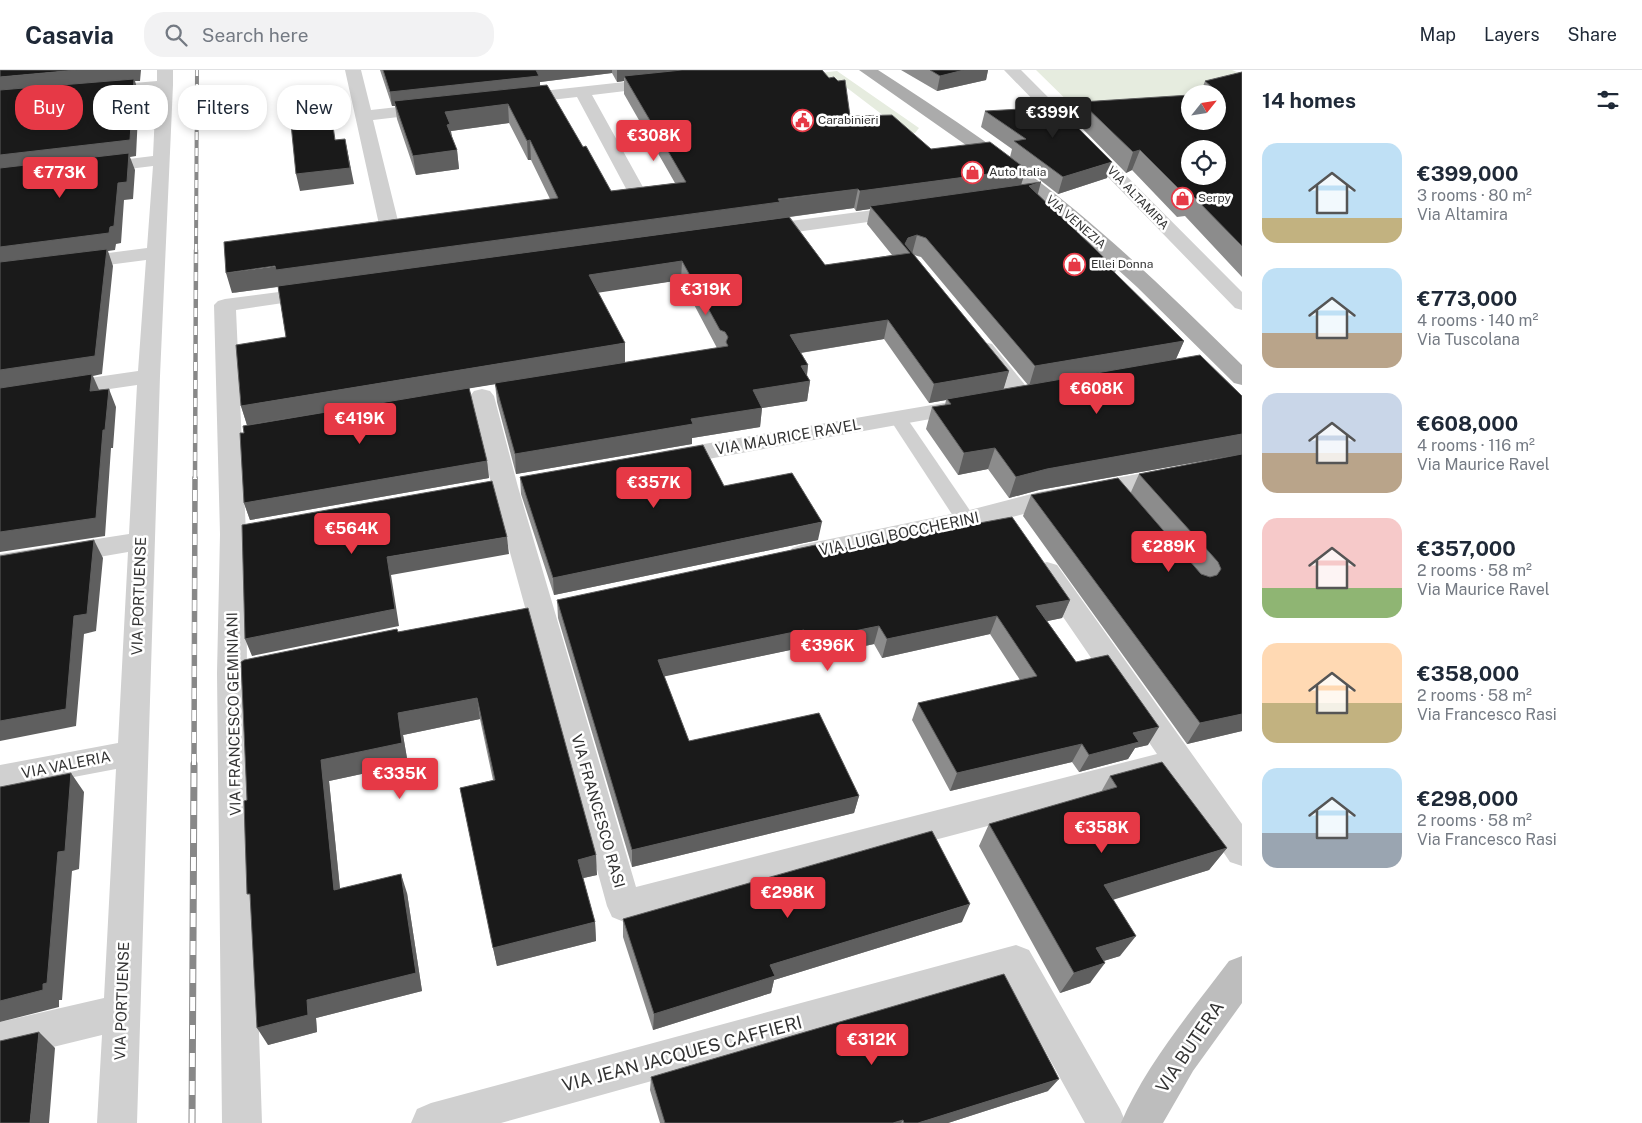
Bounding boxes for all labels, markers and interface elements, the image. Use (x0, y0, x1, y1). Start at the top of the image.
search box (144, 12, 494, 57)
text: Casavia (25, 21, 114, 49)
icon: search (162, 21, 190, 49)
text: Search here (202, 24, 308, 46)
text: Map (1420, 24, 1456, 45)
text: Layers (1484, 24, 1540, 45)
text: Share (1568, 24, 1617, 45)
chip: Buy (15, 85, 83, 130)
chip: Rent (93, 85, 168, 130)
chip: Filters (178, 85, 267, 130)
chip: New (277, 85, 351, 130)
north arrow (1181, 85, 1226, 130)
map controls (1181, 85, 1226, 185)
icon: filters (1594, 86, 1622, 114)
text: 14 homes (1262, 88, 1356, 113)
pin: €399K (1018, 97, 1088, 139)
text: €399K (1026, 103, 1080, 122)
public building icon: Carabinieri (790, 108, 814, 132)
place label: Carabinieri (818, 113, 879, 127)
pin: €308K (619, 119, 689, 162)
text: €308K (627, 126, 681, 145)
button: locate (1181, 140, 1226, 185)
pin: €773K (25, 156, 95, 199)
shop icon: Auto Italia (961, 160, 985, 184)
text: €399,000 (1417, 161, 1518, 186)
text: €773K (34, 163, 86, 182)
street label: VIA ALTAMIRA (1104, 163, 1172, 233)
icon: home (1302, 163, 1362, 223)
place label: Auto Italia (989, 165, 1046, 179)
shop icon: Serpy (1170, 186, 1194, 210)
text: 3 rooms · 80 m² (1417, 186, 1532, 205)
place label: Serpy (1198, 191, 1232, 205)
street label: VIA VENEZIA (1043, 192, 1109, 252)
text: Via Altamira (1417, 205, 1508, 224)
shop icon: Ellei Donna (1063, 252, 1087, 276)
place label: Ellei Donna (1091, 257, 1153, 271)
pin: €319K (671, 274, 741, 316)
text: €319K (681, 280, 731, 299)
text: €773,000 (1417, 286, 1517, 311)
icon: home (1302, 288, 1362, 348)
text: 4 rooms · 140 m² (1417, 311, 1538, 330)
text: Via Tuscolana (1417, 330, 1520, 349)
pin: €608K (1062, 372, 1132, 415)
text: €608K (1070, 379, 1124, 398)
pin: €419K (325, 402, 395, 445)
text: €419K (335, 409, 385, 428)
text: €608,000 (1417, 411, 1518, 436)
icon: home (1302, 413, 1362, 473)
street label: VIA MAURICE RAVEL (714, 415, 862, 458)
text: 4 rooms · 116 m² (1417, 436, 1535, 455)
text: Via Maurice Ravel (1417, 455, 1550, 474)
pin: €357K (619, 466, 689, 509)
text: €357K (627, 473, 681, 492)
street label: VIA LUIGI BOCCHERINI (817, 508, 980, 559)
pin: €564K (317, 512, 387, 555)
text: €564K (325, 519, 379, 538)
pin: €289K (1134, 530, 1204, 573)
street label: VIA PORTUENSE (128, 536, 149, 656)
text: €357,000 (1417, 536, 1516, 561)
text: €289K (1142, 537, 1196, 556)
icon: home (1302, 538, 1362, 598)
text: 2 rooms · 58 m² (1417, 561, 1532, 580)
text: Via Maurice Ravel (1417, 580, 1550, 599)
street label: VIA FRANCESCO GEMINIANI (223, 612, 244, 816)
pin: €396K (793, 630, 863, 672)
text: €396K (801, 636, 855, 655)
text: €358,000 (1417, 661, 1519, 686)
icon: home (1302, 663, 1362, 723)
text: 2 rooms · 58 m² (1417, 686, 1532, 705)
text: Via Francesco Rasi (1417, 705, 1557, 724)
street label: VIA FRANCESCO RASI (568, 732, 629, 890)
street label: VIA VALERIA (20, 747, 112, 781)
pin: €335K (365, 758, 435, 800)
text: €335K (373, 764, 427, 783)
text: €298,000 (1417, 786, 1518, 811)
icon: home (1302, 788, 1362, 848)
text: 2 rooms · 58 m² (1417, 811, 1532, 830)
pin: €358K (1067, 812, 1137, 854)
text: €358K (1075, 818, 1129, 837)
text: Via Francesco Rasi (1417, 830, 1557, 849)
pin: €298K (753, 876, 823, 919)
text: €298K (761, 883, 815, 902)
street label: VIA PORTUENSE (111, 941, 132, 1061)
street label: VIA BUTERA (1151, 997, 1228, 1097)
street label: VIA JEAN JACQUES CAFFIERI (560, 1011, 804, 1096)
pin: €312K (837, 1024, 907, 1066)
text: €312K (847, 1030, 897, 1049)

